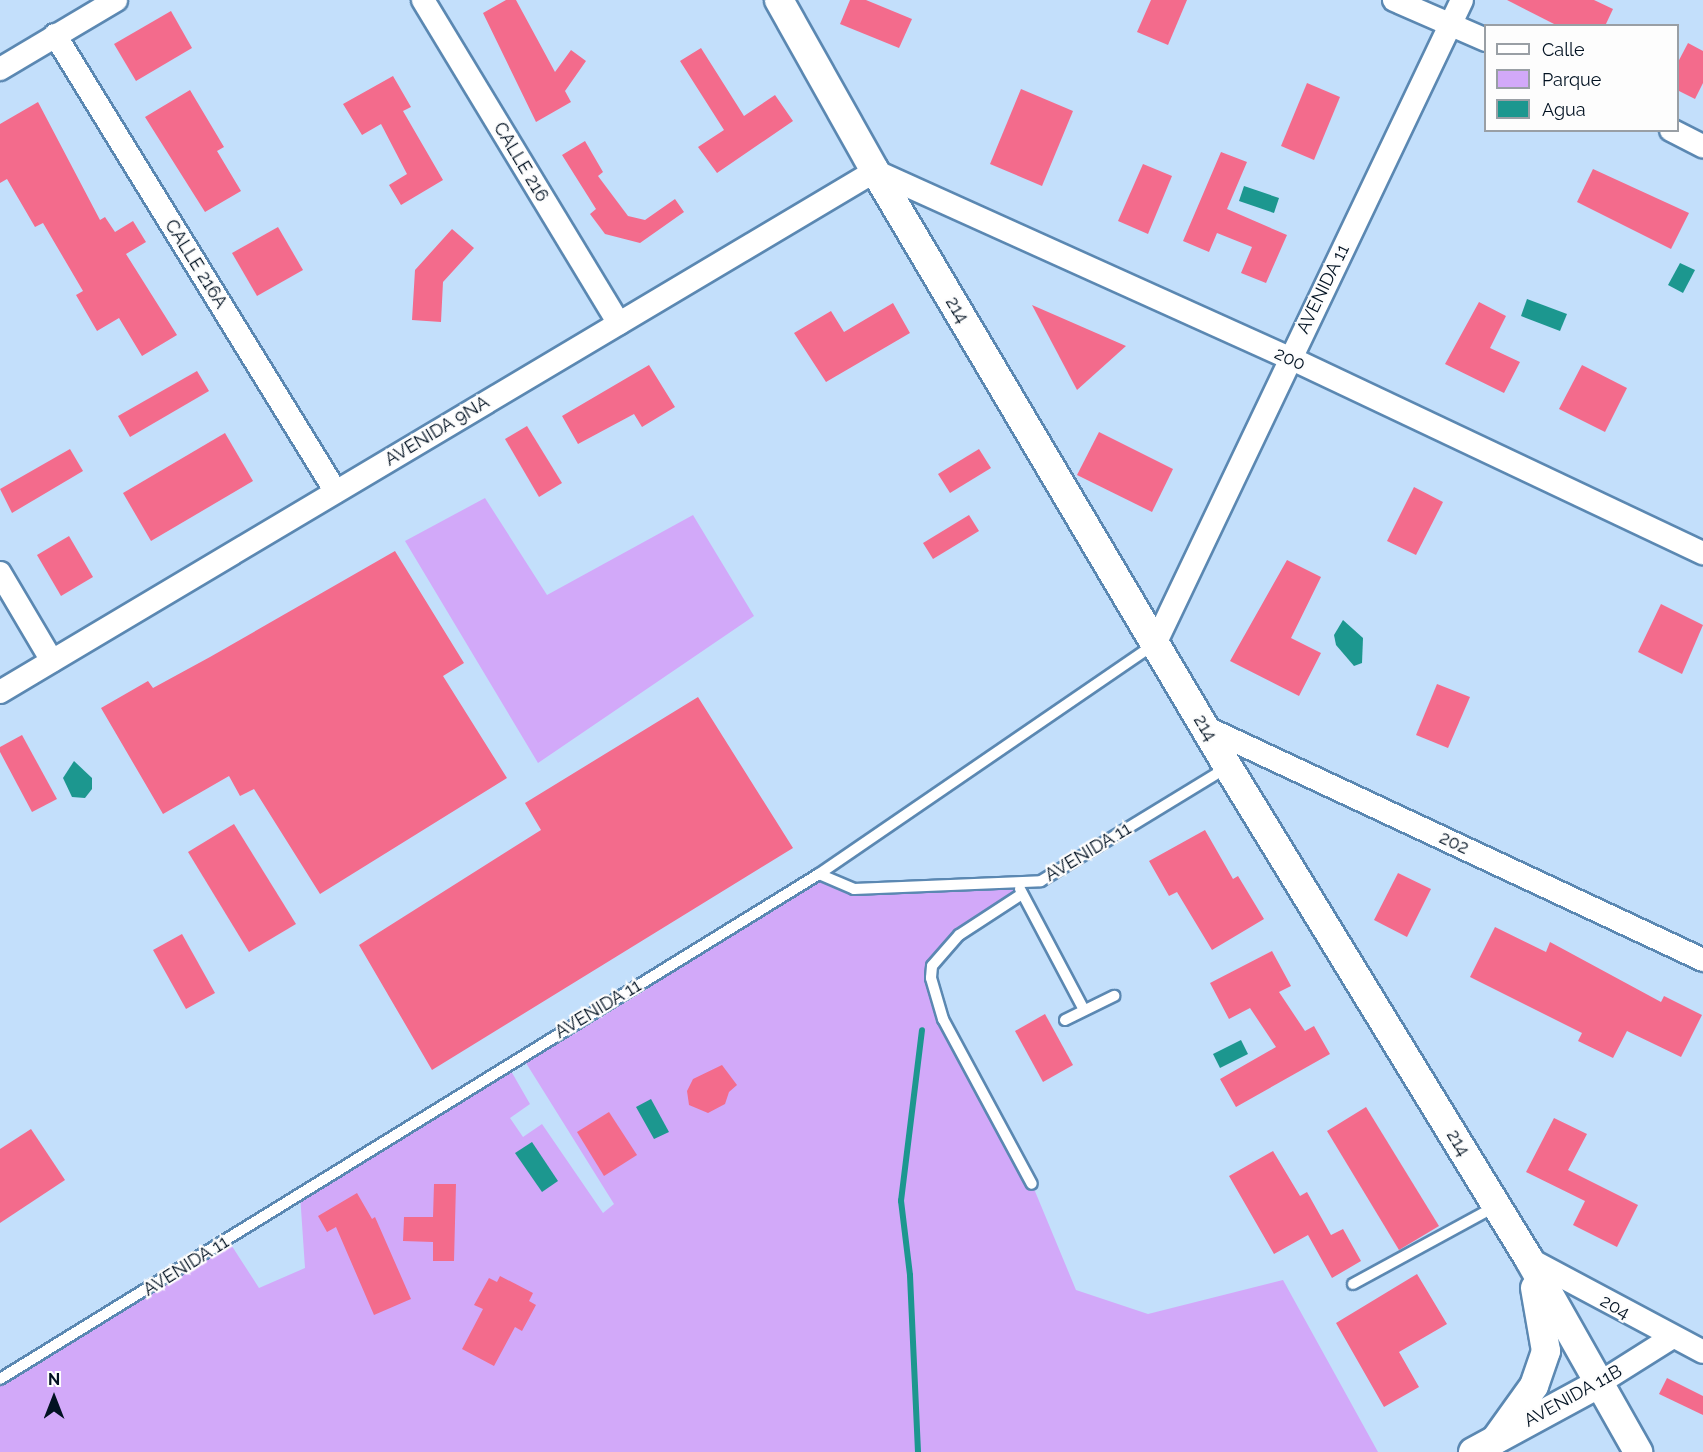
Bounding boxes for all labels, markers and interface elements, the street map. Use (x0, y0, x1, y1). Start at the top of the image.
legend (1484, 24, 1679, 132)
text: Calle (1542, 39, 1585, 60)
text: Parque (1542, 69, 1601, 90)
text: Agua (1542, 99, 1586, 120)
street label: CALLE 216 (489, 118, 553, 206)
street label: CALLE 216A (160, 216, 232, 312)
street label: AVENIDA 11 (1292, 241, 1354, 337)
street label: 214 (941, 293, 973, 327)
street label: 200 (1271, 343, 1309, 375)
street label: AVENIDA 9NA (381, 391, 493, 471)
street label: 214 (1189, 711, 1221, 745)
street label: AVENIDA 11 (1041, 818, 1135, 886)
street label: 202 (1436, 827, 1472, 859)
street label: AVENIDA 11 (551, 975, 645, 1043)
street label: 214 (1442, 1126, 1474, 1160)
street label: AVENIDA 11 (139, 1231, 233, 1301)
street label: 204 (1597, 1290, 1633, 1324)
street label: AVENIDA 11B (1520, 1360, 1626, 1432)
north arrow (24, 1368, 84, 1428)
text: N (48, 1370, 60, 1389)

